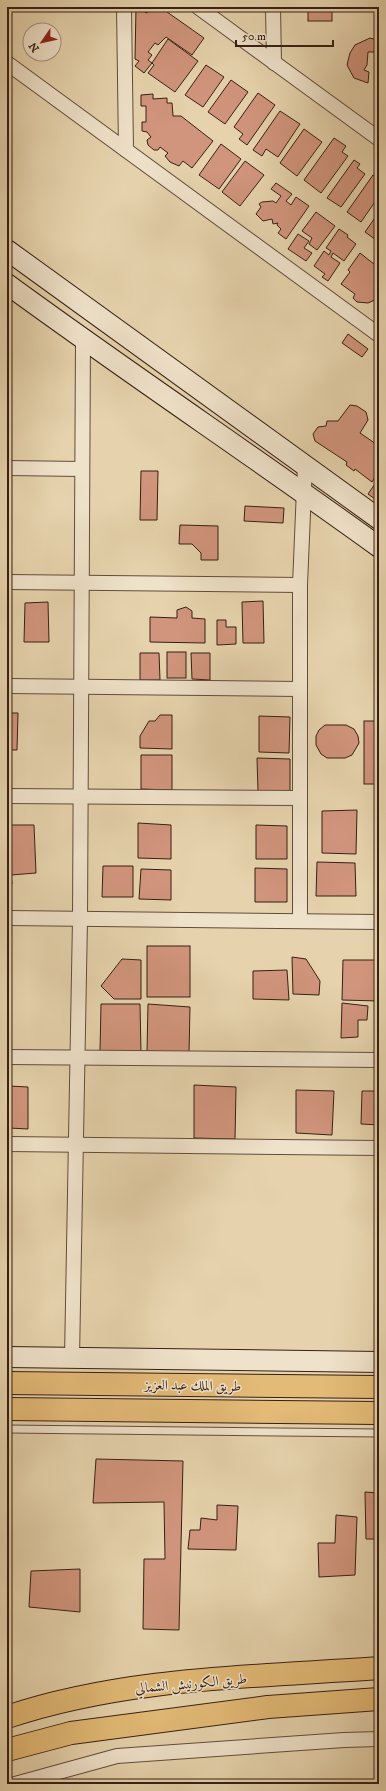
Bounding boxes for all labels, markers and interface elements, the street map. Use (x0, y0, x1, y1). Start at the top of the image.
north arrow (22, 22, 62, 62)
scale bar (236, 22, 333, 48)
text: 50 m (242, 29, 266, 44)
text: N (26, 39, 43, 55)
street label: طريق الملك عبد العزيز (142, 1376, 242, 1396)
street label: طريق الكورنيش الشمالي (134, 1670, 248, 1700)

